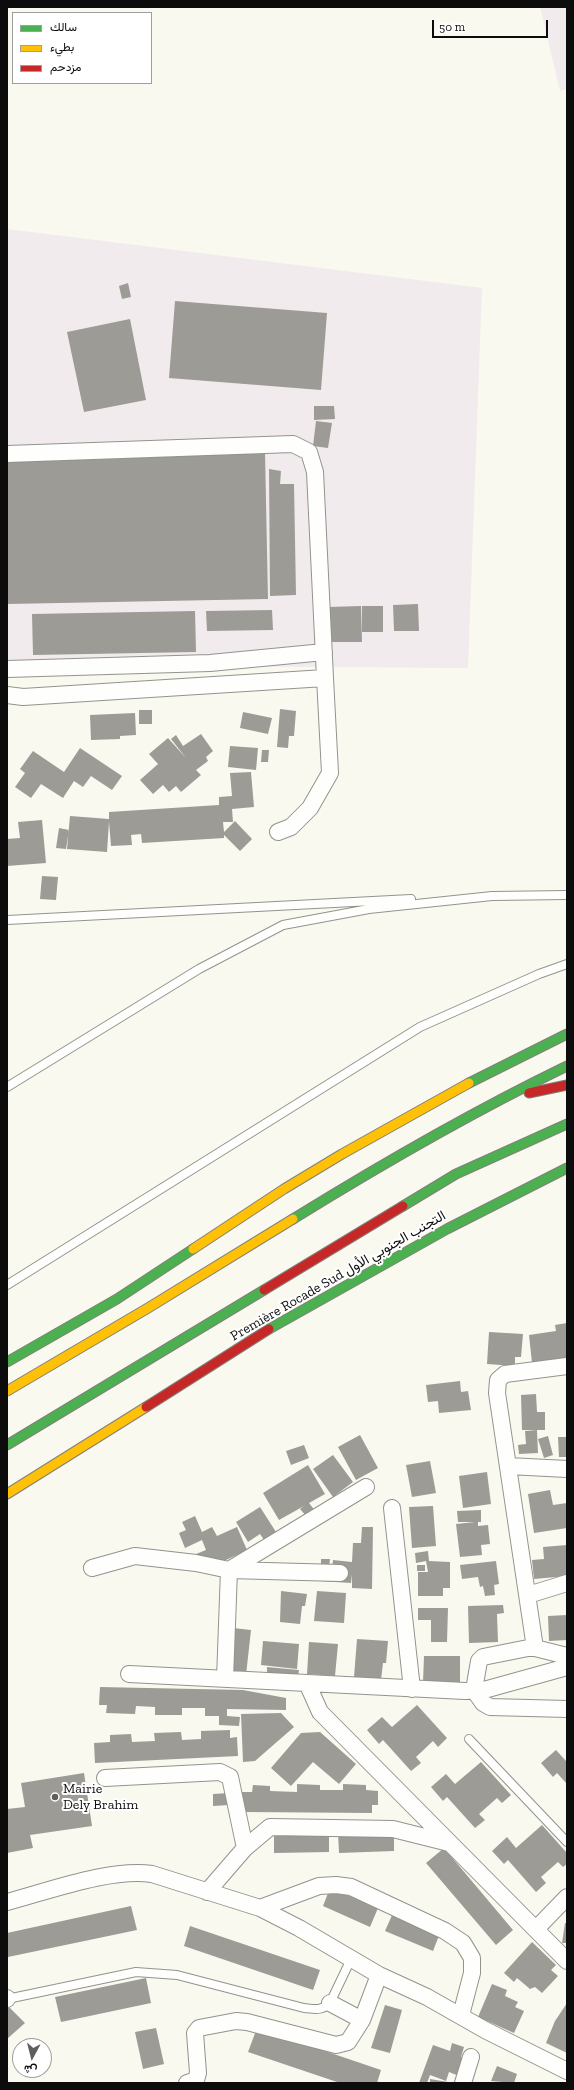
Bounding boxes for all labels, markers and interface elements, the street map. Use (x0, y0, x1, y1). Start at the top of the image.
legend (12, 12, 152, 84)
scale bar (434, 12, 550, 38)
text: سالك (50, 20, 77, 34)
text: 50 m (439, 20, 465, 34)
text: بطيء (50, 40, 74, 54)
text: مزدحم (50, 60, 81, 74)
street label: Première Rocade Sud التجنب الجنوبي الأول (227, 1207, 449, 1345)
place label: Mairie Dely Brahim (63, 1781, 138, 1814)
marker: Mairie Dely Brahim (50, 1792, 60, 1802)
north arrow (12, 2038, 52, 2078)
text: ش (23, 2062, 38, 2077)

